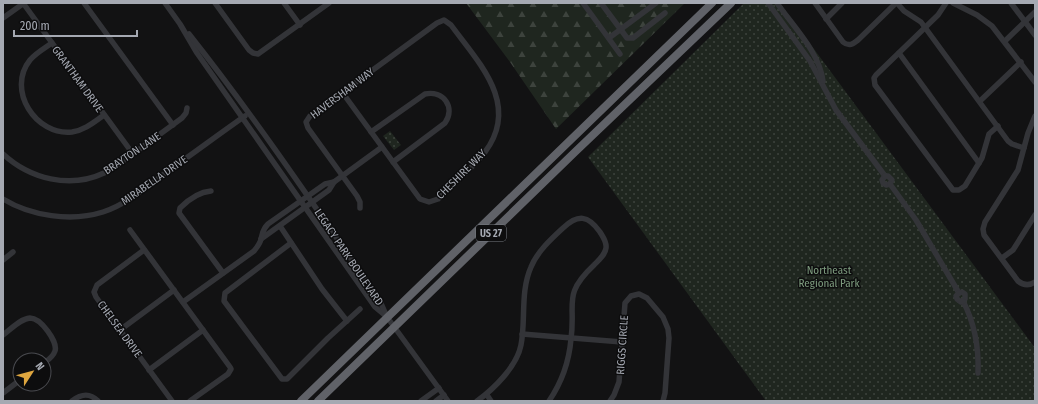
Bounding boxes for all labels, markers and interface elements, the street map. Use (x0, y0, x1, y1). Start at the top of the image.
scale bar (14, 12, 137, 38)
text: 200 m (20, 19, 50, 33)
street label: GRANTHAM DRIVE (49, 44, 106, 115)
street label: HAVERSHAM WAY (308, 65, 377, 122)
street label: BRAYTON LANE (101, 130, 163, 177)
street label: CHESHIRE WAY (434, 146, 489, 202)
street label: MIRABELLA DRIVE (119, 153, 190, 208)
street label: LEGACY PARK BOULEVARD (311, 207, 386, 308)
road number: US 27 (476, 225, 506, 241)
park label: Northeast Regional Park (798, 264, 860, 290)
street label: CHELSEA DRIVE (95, 298, 145, 360)
street label: RIGGS CIRCLE (614, 315, 631, 375)
north arrow (12, 352, 52, 392)
text: N (32, 360, 47, 373)

